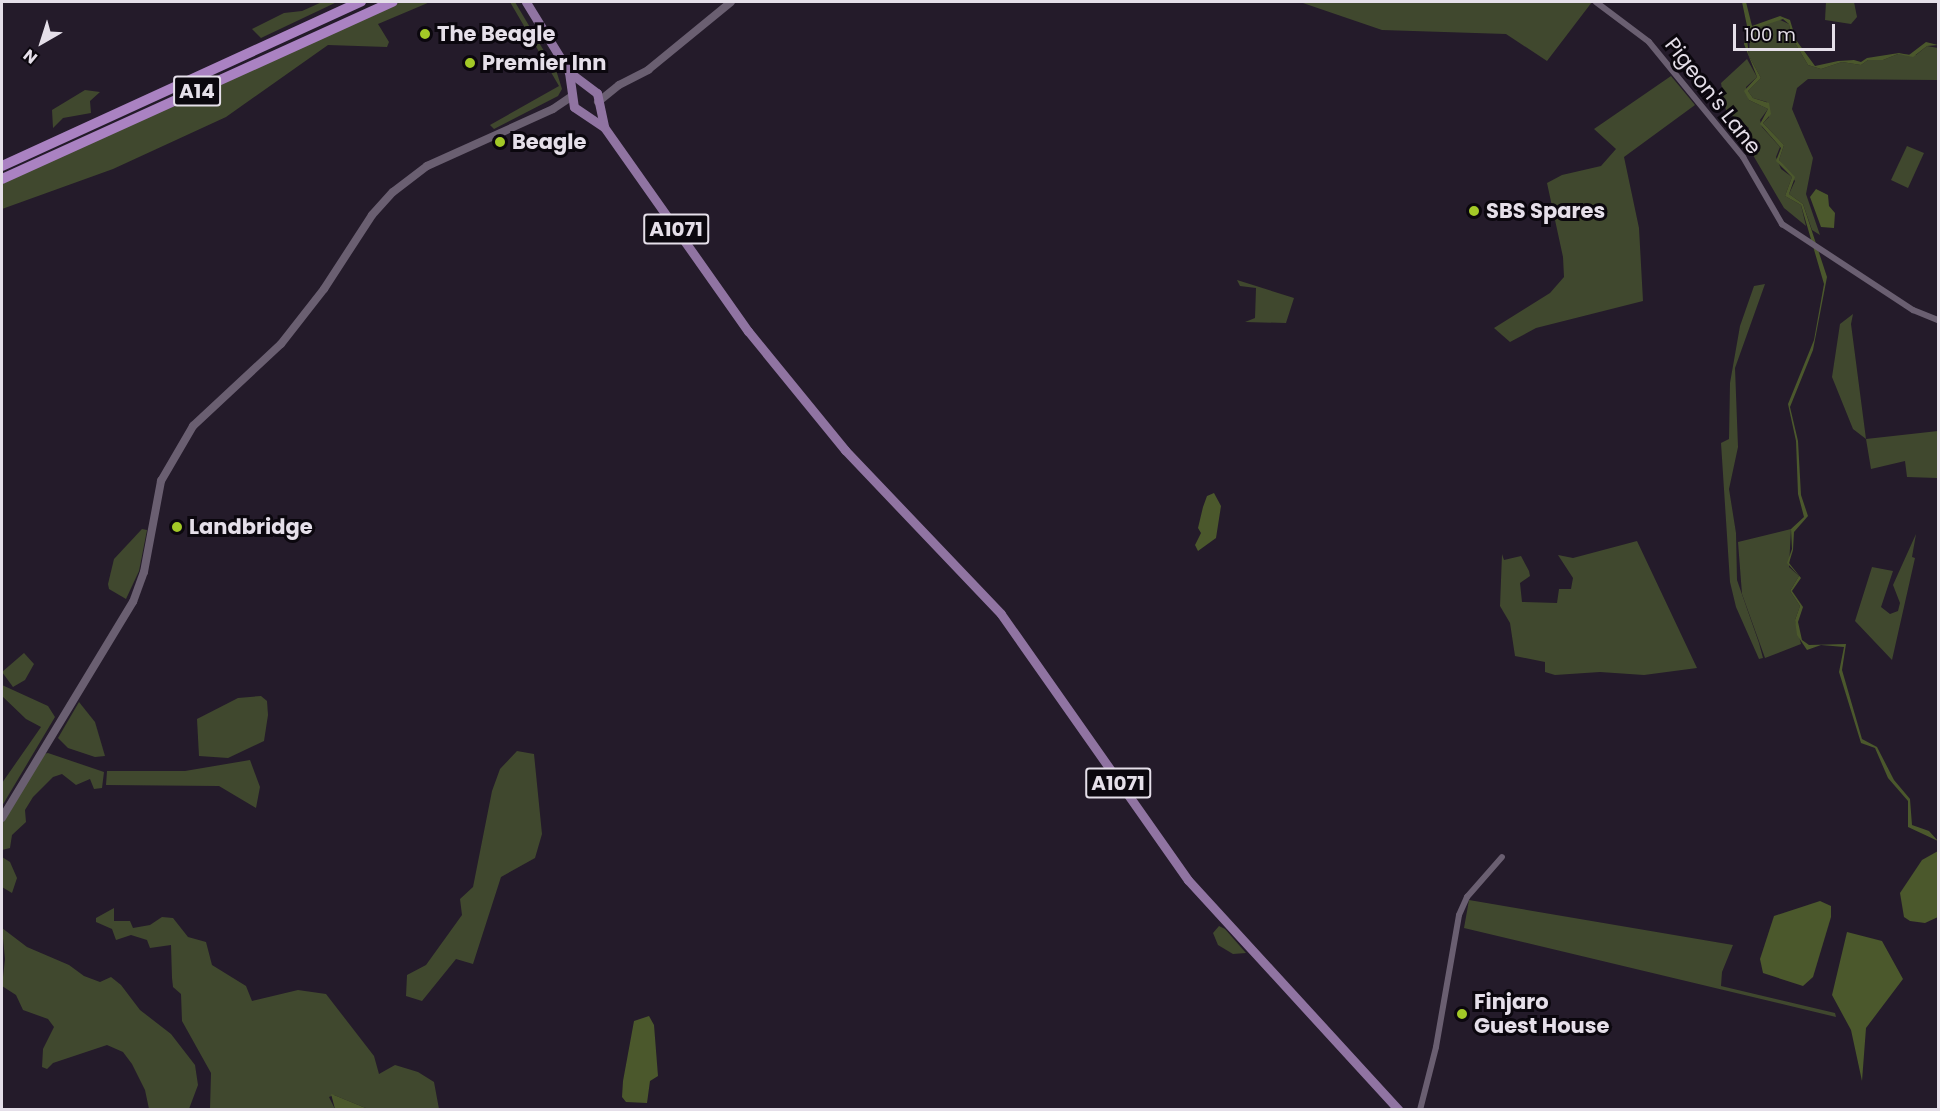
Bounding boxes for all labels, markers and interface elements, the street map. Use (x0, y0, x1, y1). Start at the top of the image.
north arrow (12, 12, 72, 72)
scale bar (1736, 12, 1838, 50)
place label: The Beagle (437, 21, 555, 47)
text: 100 m (1744, 22, 1796, 47)
marker: The Beagle (418, 27, 432, 41)
street label: Pigeon's Lane (1660, 33, 1766, 159)
text: N (18, 44, 42, 69)
place label: Premier Inn (482, 50, 606, 76)
marker: Premier Inn (463, 56, 477, 70)
road number: A14 (173, 74, 221, 108)
place label: Beagle (512, 129, 586, 155)
marker: Beagle (493, 135, 507, 149)
place label: SBS Spares (1486, 198, 1605, 224)
marker: SBS Spares (1467, 204, 1481, 218)
road number: A1071 (643, 212, 709, 246)
place label: Landbridge (189, 514, 313, 540)
marker: Landbridge (170, 520, 184, 534)
road number: A1071 (1085, 766, 1151, 800)
place label: Finjaro Guest House (1474, 989, 1609, 1039)
marker: Finjaro Guest House (1455, 1007, 1469, 1021)

